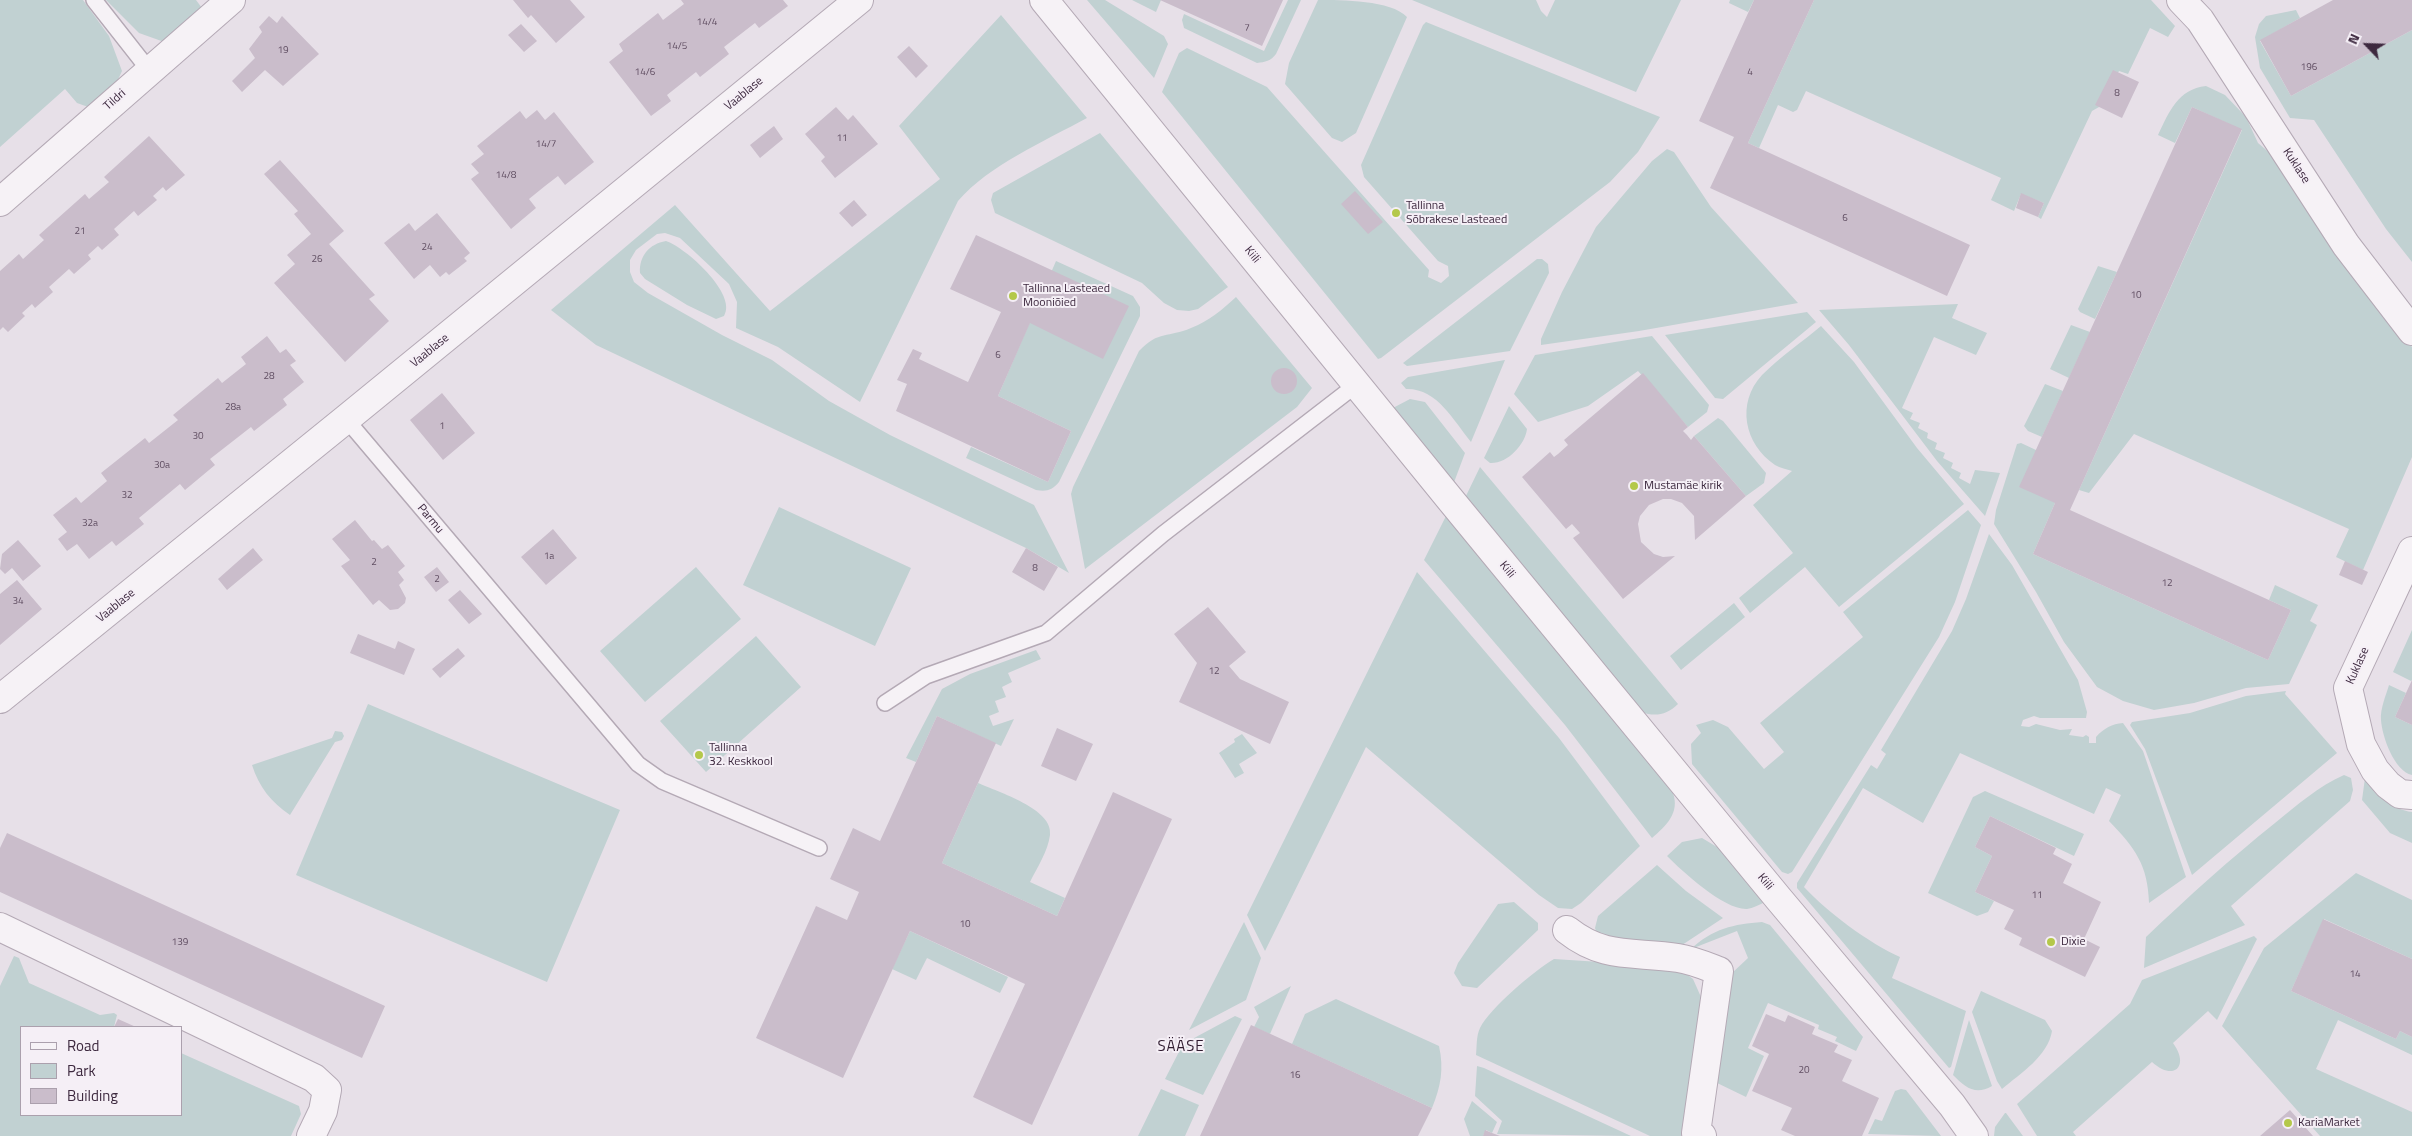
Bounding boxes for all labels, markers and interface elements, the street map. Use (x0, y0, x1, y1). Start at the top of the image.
house number: 14/4 (697, 17, 717, 29)
north arrow (2342, 20, 2392, 70)
house number: 7 (1244, 23, 1250, 35)
text: N (2341, 30, 2364, 47)
house number: 14/5 (667, 41, 687, 53)
house number: 19 (277, 45, 289, 57)
house number: 196 (2301, 62, 2317, 74)
house number: 14/6 (635, 67, 655, 79)
house number: 4 (1747, 67, 1753, 79)
street label: Vaablase (722, 74, 766, 114)
street label: Tildri (101, 86, 129, 114)
house number: 8 (2114, 88, 2120, 100)
house number: 11 (836, 133, 848, 145)
house number: 14/7 (536, 139, 556, 151)
street label: Kuklase (2279, 146, 2313, 186)
house number: 14/8 (496, 170, 516, 182)
place label: Tallinna Sõbrakese Lasteaed (1406, 199, 1507, 227)
marker: Tallinna Sõbrakese Lasteaed (1390, 207, 1402, 219)
house number: 6 (1842, 213, 1848, 225)
house number: 21 (74, 226, 86, 238)
house number: 24 (421, 242, 433, 254)
street label: Kiili (1241, 244, 1263, 266)
house number: 26 (311, 254, 323, 266)
place label: Tallinna Lasteaed Mooniõied (1023, 282, 1110, 310)
marker: Tallinna Lasteaed Mooniõied (1007, 290, 1019, 302)
house number: 10 (2130, 290, 2142, 302)
street label: Vaablase (408, 331, 452, 371)
house number: 6 (995, 350, 1001, 362)
house number: 28 (263, 371, 275, 383)
house number: 28a (225, 402, 241, 414)
house number: 1 (439, 421, 445, 433)
house number: 30 (192, 431, 204, 443)
house number: 30a (154, 460, 170, 472)
place label: Mustamäe kirik (1644, 479, 1722, 493)
marker: Mustamäe kirik (1628, 480, 1640, 492)
house number: 32 (121, 490, 133, 502)
street label: Parmu (414, 501, 446, 537)
house number: 32a (82, 518, 98, 530)
house number: 1a (544, 551, 554, 563)
house number: 2 (371, 557, 377, 569)
street label: Kiili (1496, 559, 1518, 581)
house number: 8 (1032, 563, 1038, 575)
house number: 2 (434, 574, 440, 586)
house number: 12 (2161, 578, 2173, 590)
street label: Vaablase (94, 586, 138, 626)
house number: 34 (12, 596, 24, 608)
street label: Kuklase (2343, 645, 2373, 687)
house number: 12 (1208, 666, 1220, 678)
place label: Tallinna 32. Keskkool (709, 741, 773, 769)
marker: Tallinna 32. Keskkool (693, 749, 705, 761)
street label: Kiili (1754, 871, 1776, 893)
house number: 11 (2031, 890, 2043, 902)
house number: 10 (959, 919, 971, 931)
place label: Dixie (2061, 935, 2085, 949)
marker: Dixie (2045, 936, 2057, 948)
house number: 139 (172, 937, 188, 949)
house number: 14 (2349, 969, 2361, 981)
legend (20, 1026, 182, 1116)
text: Road (67, 1034, 99, 1057)
district label: SÄÄSE (1157, 1038, 1205, 1056)
text: Park (67, 1059, 96, 1082)
house number: 20 (1798, 1065, 1810, 1077)
house number: 16 (1289, 1070, 1301, 1082)
text: Building (67, 1084, 118, 1107)
place label: KariaMarket (2298, 1116, 2360, 1130)
marker: KariaMarket (2282, 1117, 2294, 1129)

